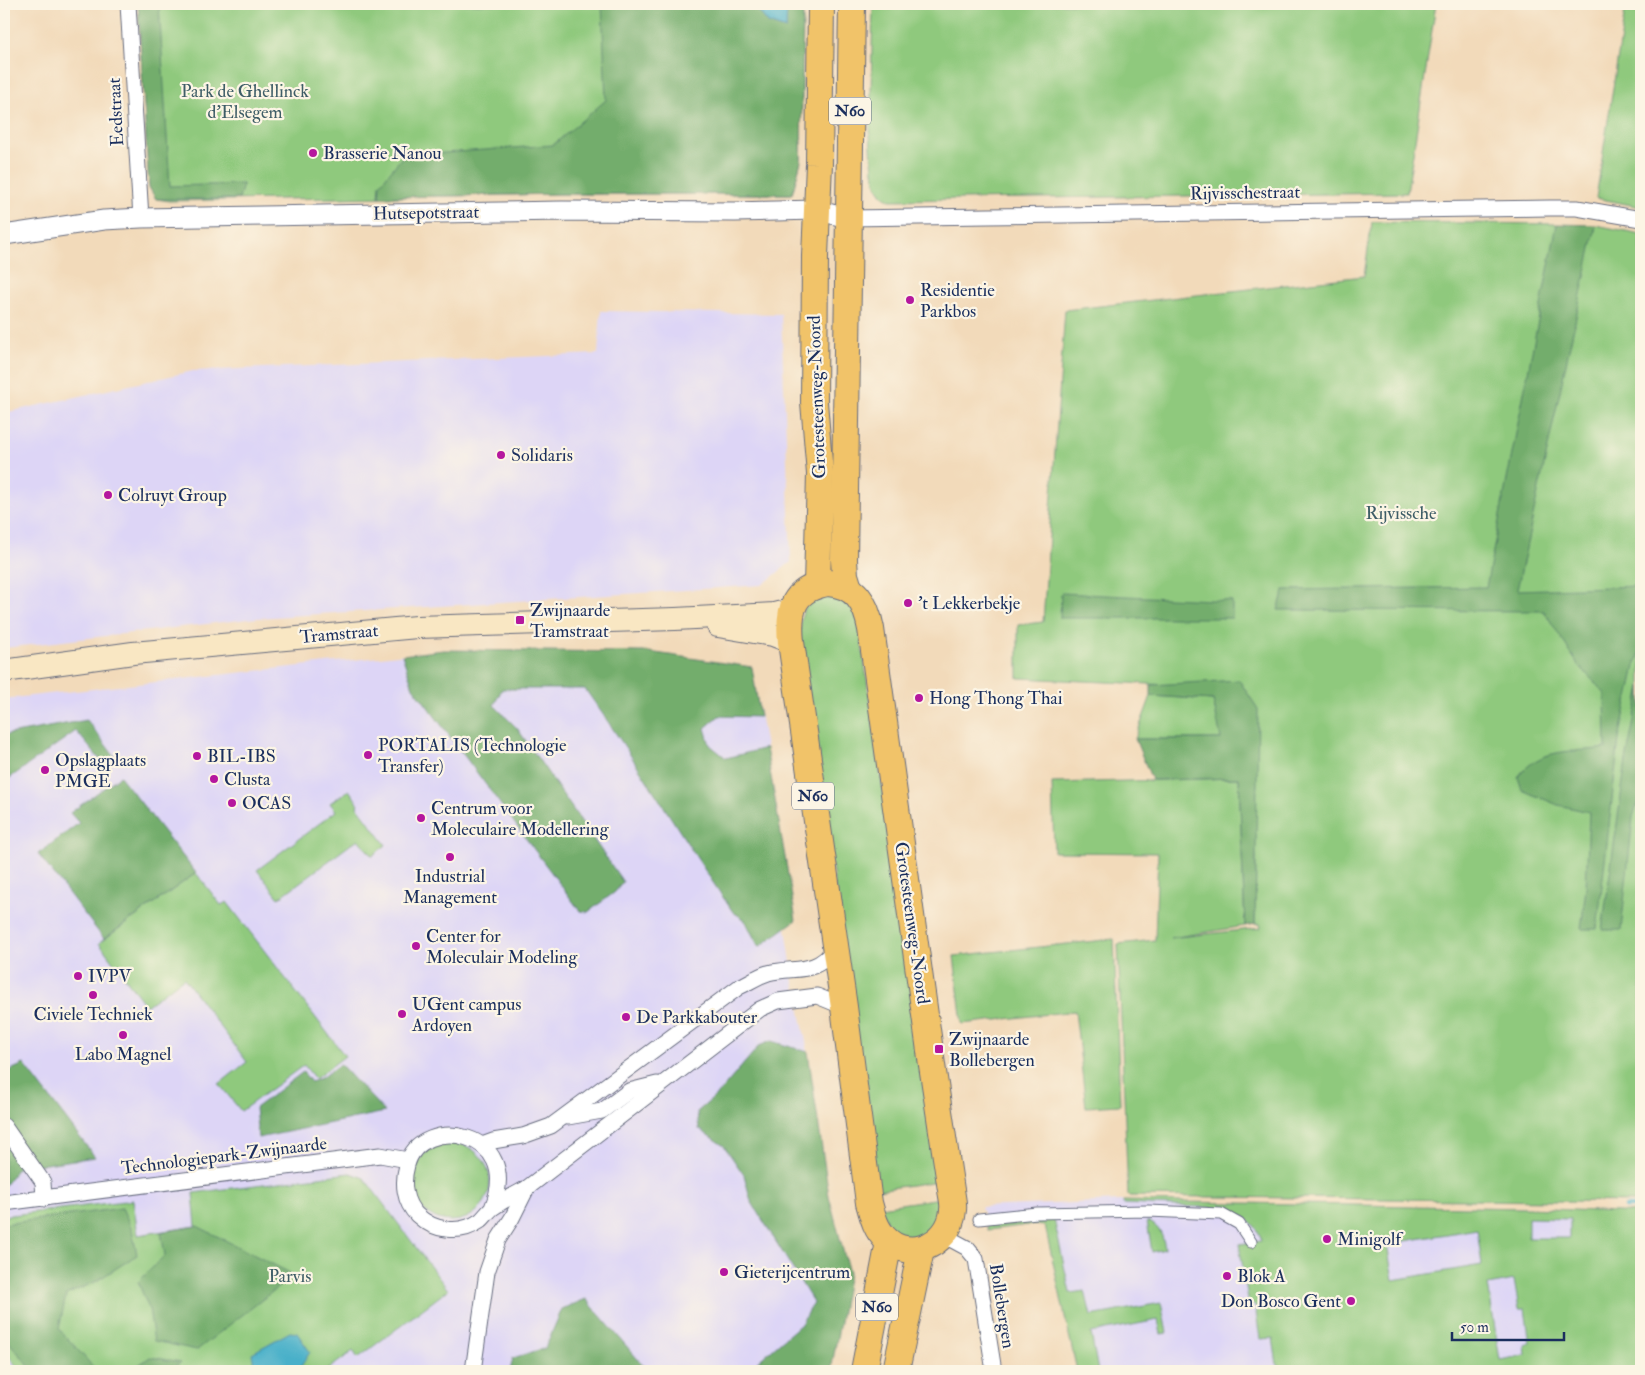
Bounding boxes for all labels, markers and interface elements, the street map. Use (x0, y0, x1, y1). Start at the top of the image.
street label: Eedstraat (103, 77, 129, 147)
park label: Park de Ghellinck d'Elsegem (181, 80, 309, 124)
road number: N60 (829, 98, 871, 124)
place label: Brasserie Nanou (323, 142, 442, 165)
marker: Brasserie Nanou (307, 147, 319, 159)
street label: Rijvisschestraat (1190, 181, 1300, 205)
street label: Hutsepotstraat (373, 201, 480, 225)
place label: Residentie Parkbos (920, 279, 995, 323)
marker: Residentie Parkbos (904, 294, 916, 306)
street label: Grotesteenweg-Noord (803, 315, 831, 479)
place label: Solidaris (511, 444, 573, 467)
marker: Solidaris (495, 449, 507, 461)
place label: Colruyt Group (118, 484, 227, 507)
marker: Colruyt Group (102, 489, 114, 501)
park label: Rijvissche (1366, 502, 1437, 525)
place label: 't Lekkerbekje (918, 592, 1021, 615)
marker: 't Lekkerbekje (902, 597, 914, 609)
place label: Zwijnaarde Tramstraat (530, 599, 611, 643)
marker: Zwijnaarde Tramstraat (514, 614, 526, 626)
street label: Tramstraat (299, 619, 379, 649)
place label: Hong Thong Thai (929, 687, 1063, 710)
marker: Hong Thong Thai (913, 692, 925, 704)
place label: PORTALIS (Technologie Transfer) (378, 734, 567, 778)
place label: BIL-IBS (207, 745, 276, 768)
place label: Opslagplaats PMGE (55, 749, 146, 793)
marker: PORTALIS (Technologie Transfer) (362, 749, 374, 761)
marker: BIL-IBS (191, 750, 203, 762)
marker: Opslagplaats PMGE (39, 764, 51, 776)
place label: Clusta (224, 768, 271, 791)
marker: Clusta (208, 773, 220, 785)
road number: N60 (792, 782, 834, 809)
place label: OCAS (242, 792, 291, 815)
marker: OCAS (226, 797, 238, 809)
place label: Centrum voor Moleculaire Modellering (431, 797, 610, 841)
marker: Centrum voor Moleculaire Modellering (415, 812, 427, 824)
street label: Grotesteenweg-Noord (889, 841, 935, 1006)
marker: Industrial Management (444, 851, 456, 863)
place label: Industrial Management (403, 865, 497, 909)
place label: Center for Moleculair Modeling (426, 925, 578, 969)
marker: Center for Moleculair Modeling (410, 940, 422, 952)
place label: IVPV (88, 965, 132, 988)
marker: IVPV (72, 970, 84, 982)
marker: Civiele Techniek (87, 989, 99, 1001)
place label: UGent campus Ardoyen (411, 993, 522, 1037)
place label: Civiele Techniek (33, 1003, 153, 1026)
place label: De Parkkabouter (636, 1006, 758, 1029)
marker: UGent campus Ardoyen (396, 1008, 408, 1020)
marker: De Parkkabouter (620, 1011, 632, 1023)
place label: Zwijnaarde Bollebergen (949, 1028, 1035, 1072)
marker: Labo Magnel (117, 1029, 129, 1041)
place label: Labo Magnel (75, 1043, 172, 1066)
marker: Zwijnaarde Bollebergen (933, 1043, 945, 1055)
street label: Technologiepark-Zwijnaarde (120, 1132, 329, 1180)
place label: Minigolf (1337, 1228, 1404, 1251)
marker: Minigolf (1321, 1233, 1333, 1245)
place label: Gieterijcentrum (734, 1261, 850, 1284)
street label: Bollebergen (984, 1262, 1020, 1350)
park label: Parvis (268, 1265, 312, 1288)
place label: Blok A (1237, 1265, 1286, 1288)
marker: Gieterijcentrum (718, 1266, 730, 1278)
marker: Blok A (1221, 1270, 1233, 1282)
place label: Don Bosco Gent (1221, 1290, 1341, 1313)
road number: N60 (856, 1294, 898, 1320)
marker: Don Bosco Gent (1345, 1295, 1357, 1307)
scale bar (1452, 1310, 1565, 1342)
text: 50 m (1460, 1318, 1489, 1337)

